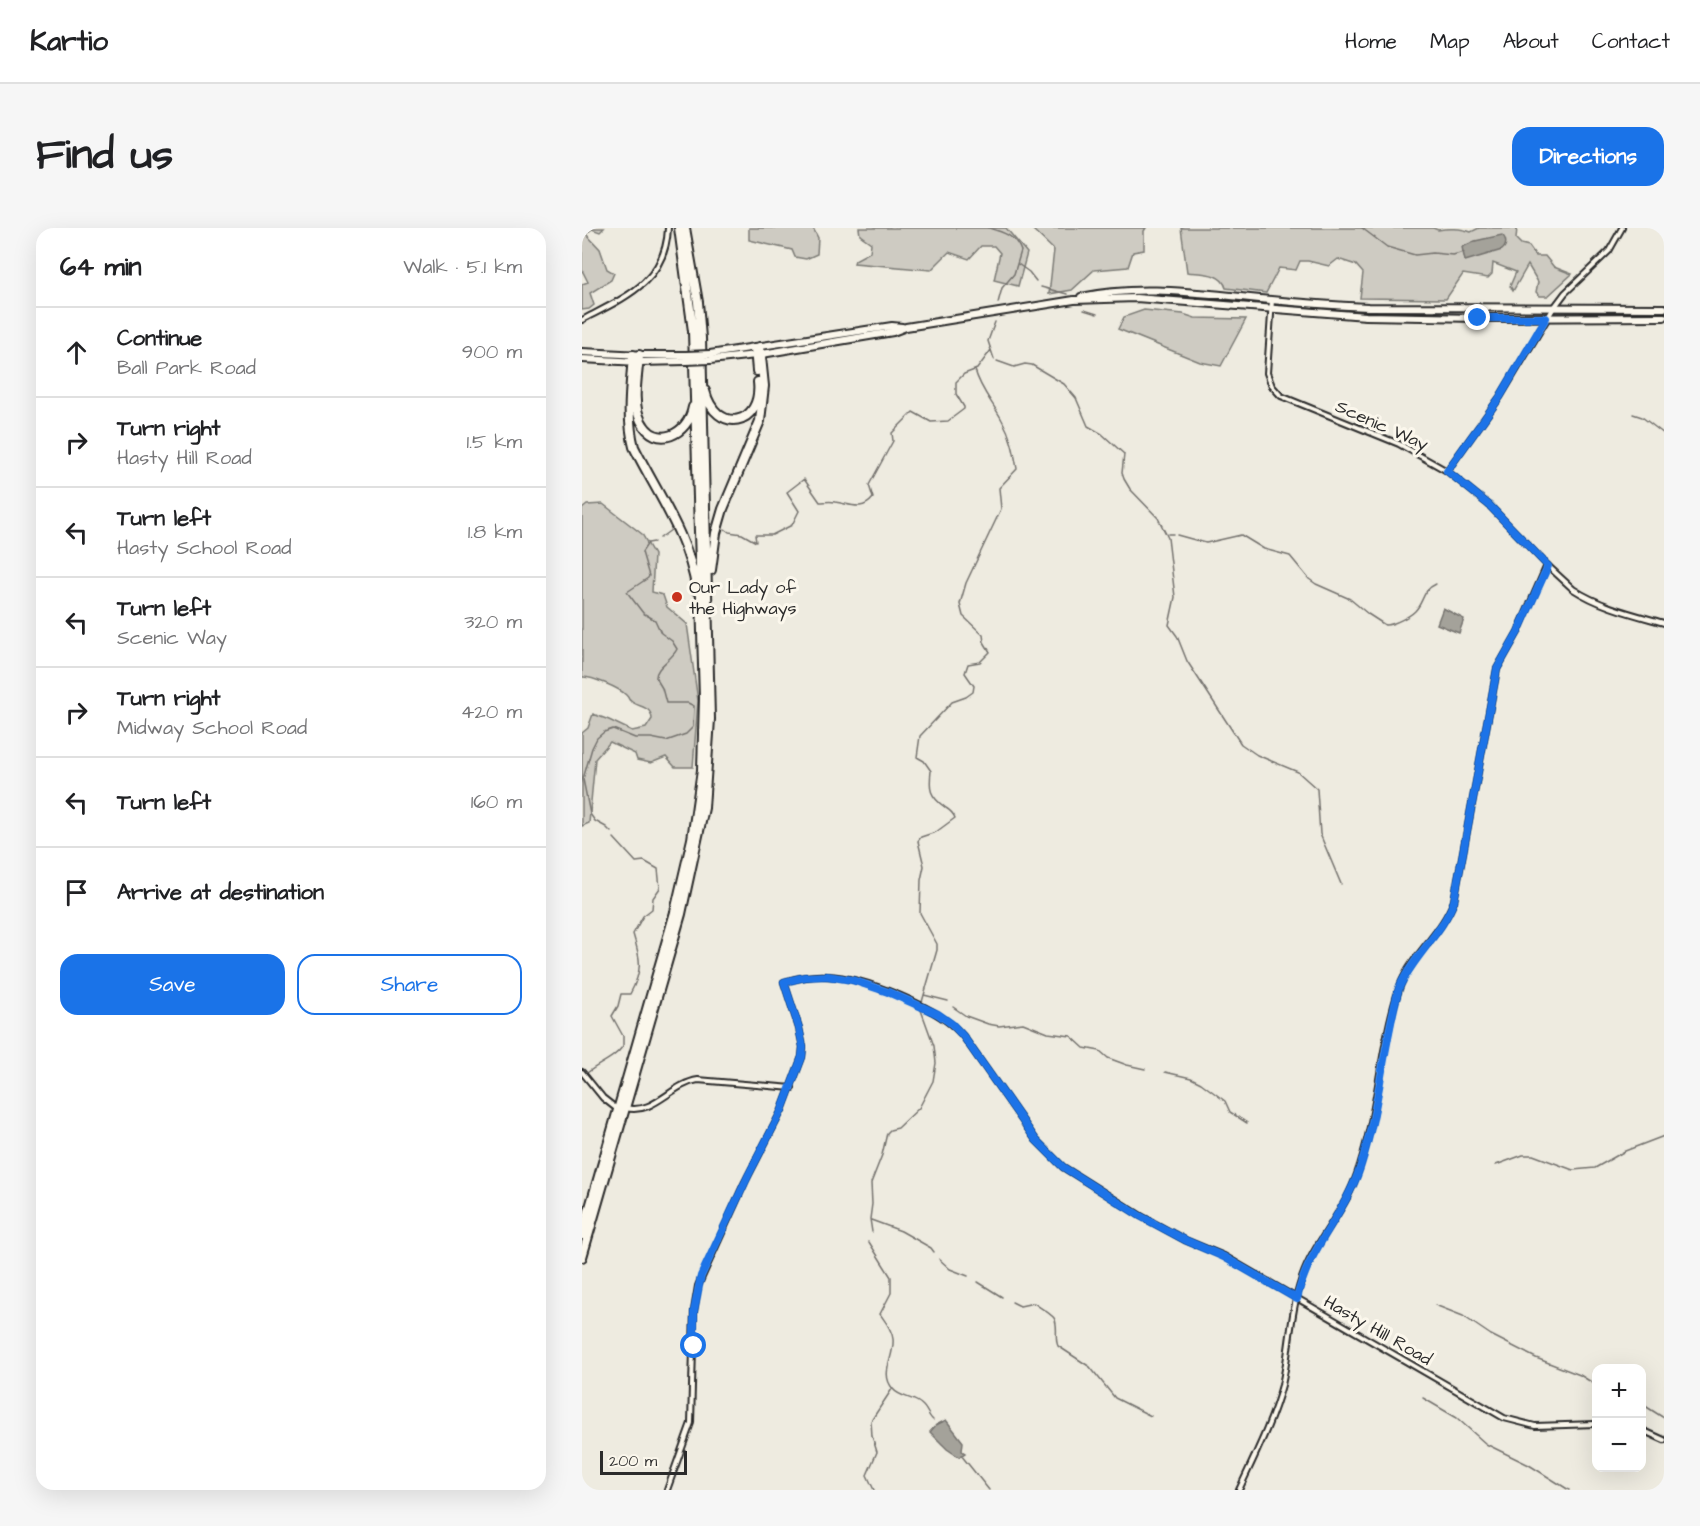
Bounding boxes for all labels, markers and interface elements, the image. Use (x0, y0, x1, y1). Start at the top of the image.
text: Kartio (30, 22, 108, 61)
text: Home (1345, 27, 1397, 56)
text: Map (1430, 27, 1470, 56)
text: About (1503, 27, 1559, 56)
text: Contact (1592, 27, 1670, 56)
text: Find us (36, 127, 173, 185)
button: Directions (1512, 127, 1664, 186)
text: 64 min (60, 249, 142, 285)
text: Walk · 5.1 km (403, 253, 522, 281)
route end (1464, 304, 1490, 330)
text: Continue (117, 323, 202, 354)
icon: ahead (60, 336, 93, 369)
text: 900 m (462, 338, 522, 366)
text: Ball Park Road (117, 354, 256, 382)
street label: Scenic Way (1331, 394, 1432, 458)
text: Turn right (117, 413, 220, 444)
icon: right (60, 426, 93, 459)
text: 1.5 km (467, 428, 522, 456)
text: Hasty Hill Road (117, 444, 252, 472)
text: Turn left (117, 503, 211, 534)
icon: left (60, 516, 93, 549)
text: 1.8 km (468, 518, 522, 546)
text: Hasty School Road (117, 534, 291, 562)
place label: Our Lady of the Highways (689, 575, 797, 622)
marker: Our Lady of the Highways (670, 590, 684, 604)
text: Turn left (117, 593, 211, 624)
icon: left (60, 606, 93, 639)
text: 320 m (464, 608, 522, 636)
text: Scenic Way (117, 624, 227, 652)
text: Turn right (117, 683, 220, 714)
icon: right (60, 696, 93, 729)
text: 420 m (461, 698, 522, 726)
text: Midway School Road (117, 714, 307, 742)
icon: left (60, 786, 93, 819)
text: Turn left (117, 787, 211, 818)
text: 160 m (471, 788, 522, 816)
icon: arrive (60, 876, 93, 909)
text: Arrive at destination (117, 877, 324, 908)
button: Save (60, 954, 285, 1015)
button: Share (297, 954, 522, 1015)
street label: Hasty Hill Road (1318, 1289, 1437, 1372)
route start (680, 1332, 706, 1358)
map controls (1592, 1364, 1646, 1472)
button: + (1592, 1364, 1646, 1418)
button: − (1592, 1418, 1646, 1472)
scale bar (600, 1448, 687, 1476)
text: 200 m (609, 1450, 657, 1472)

